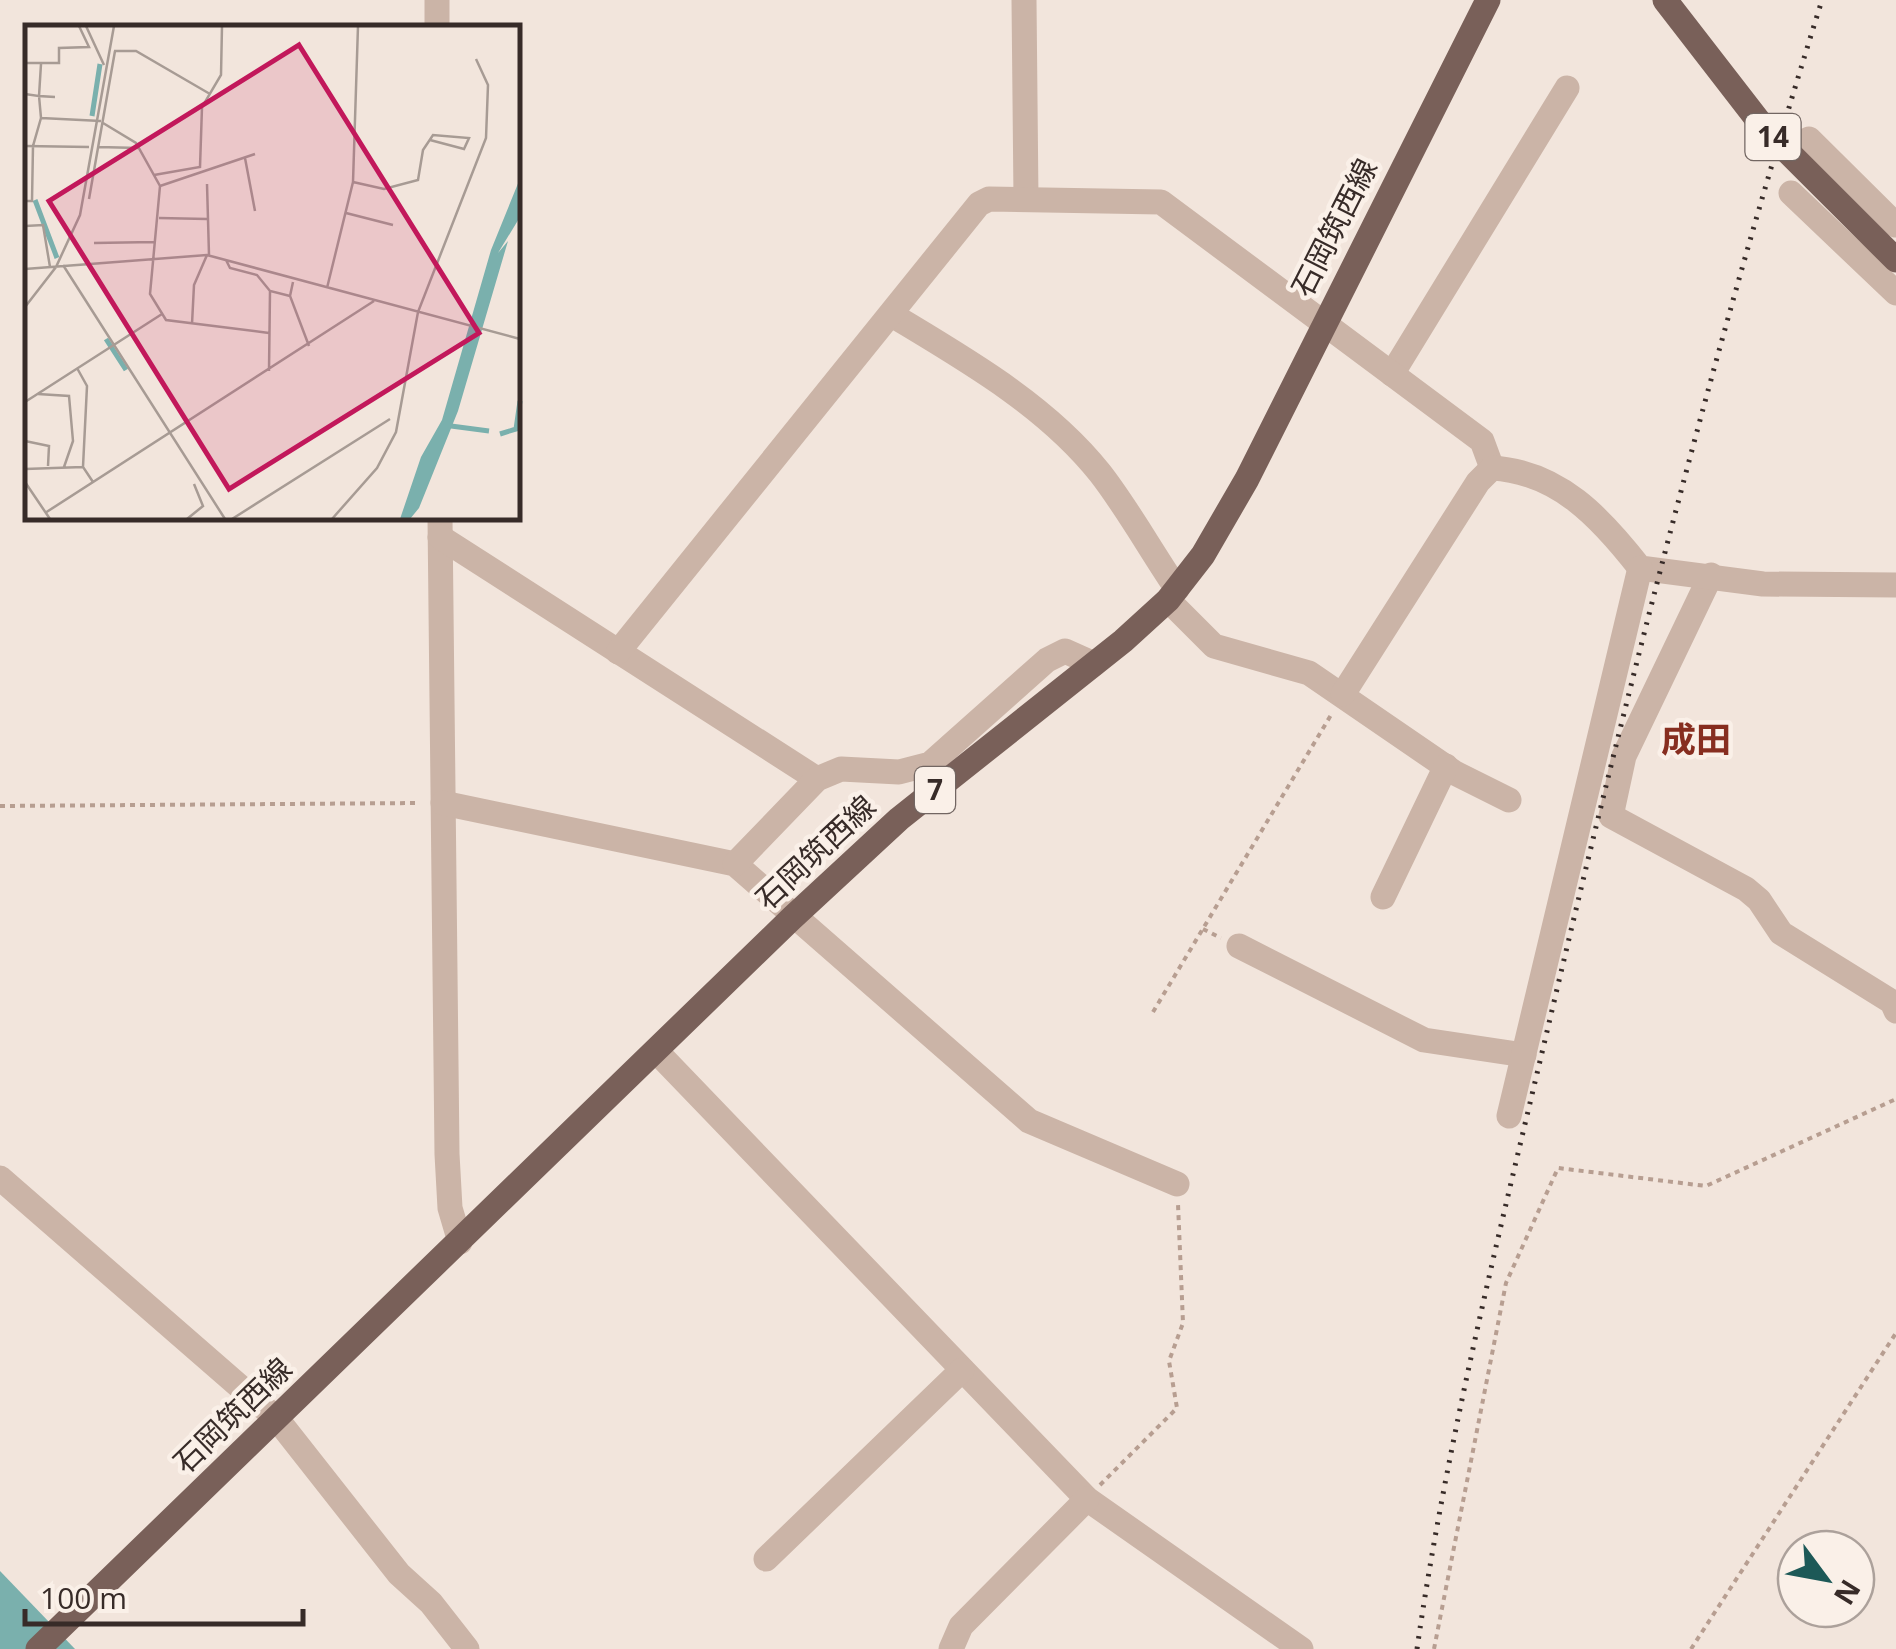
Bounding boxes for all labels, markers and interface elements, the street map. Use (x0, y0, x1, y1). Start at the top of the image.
inset map (25, 25, 520, 520)
road number: 14 (1746, 114, 1800, 160)
street label: 石岡筑西線 (1281, 151, 1386, 303)
district label: 成田 (1661, 715, 1731, 762)
road number: 7 (915, 767, 955, 813)
street label: 石岡筑西線 (746, 786, 884, 918)
street label: 石岡筑西線 (164, 1348, 300, 1482)
north arrow (1776, 1529, 1876, 1629)
scale bar (25, 1564, 302, 1626)
text: N (1826, 1573, 1870, 1612)
text: 100 m (40, 1577, 127, 1618)

